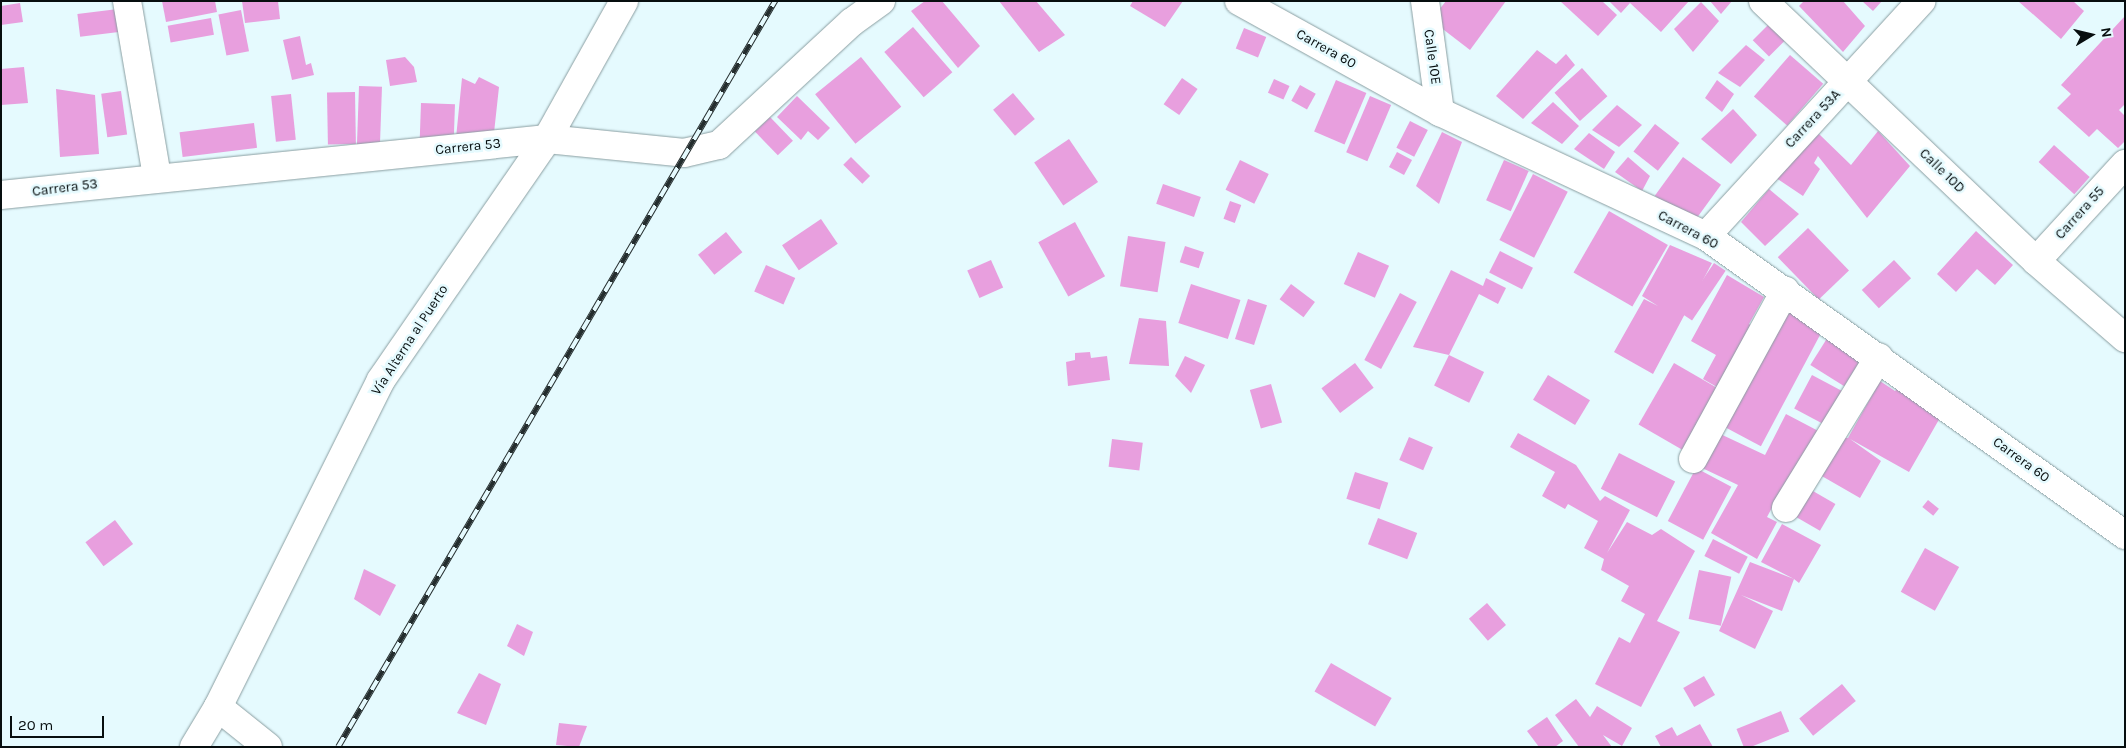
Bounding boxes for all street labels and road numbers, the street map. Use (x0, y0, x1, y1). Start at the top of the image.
street label: Carrera 60 (1293, 26, 1359, 72)
street label: Calle 10E (1420, 28, 1444, 86)
street label: Carrera 53A (1782, 86, 1844, 152)
street label: Carrera 53 (434, 135, 502, 159)
street label: Calle 10D (1916, 145, 1968, 197)
street label: Carrera 53 (31, 176, 99, 200)
street label: Carrera 55 (2052, 183, 2108, 243)
street label: Carrera 60 (1655, 207, 1721, 253)
street label: Vía Alterna al Puerto (368, 282, 452, 398)
street label: Carrera 60 (1989, 434, 2053, 486)

